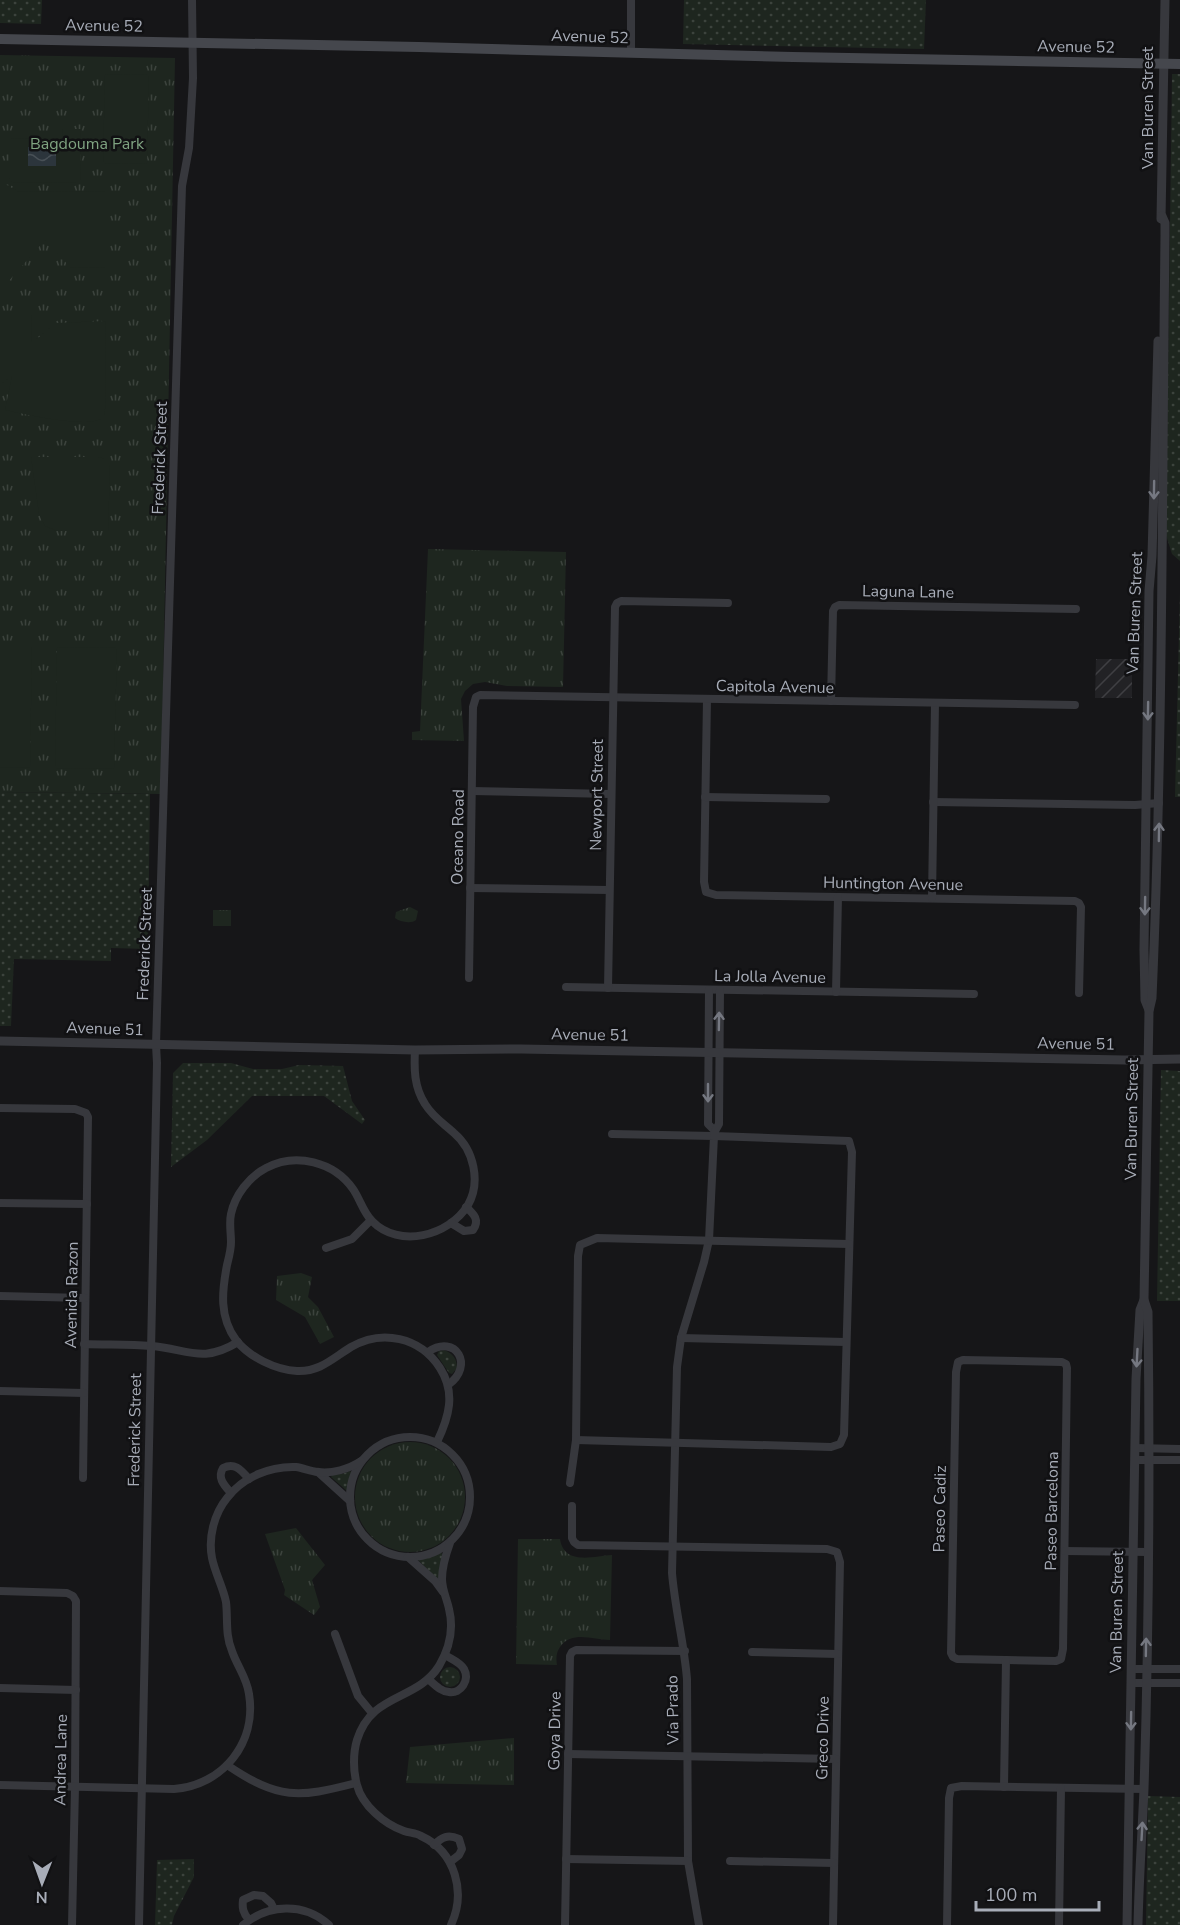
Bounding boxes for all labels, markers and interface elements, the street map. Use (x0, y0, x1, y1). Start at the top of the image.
street label: Avenue 52 (65, 14, 143, 38)
street label: Avenue 52 (551, 25, 629, 49)
street label: Avenue 52 (1037, 35, 1115, 59)
street label: Van Buren Street (1137, 46, 1159, 170)
park label: Bagdouma Park (30, 133, 145, 155)
street label: Frederick Street (147, 401, 173, 515)
one-way arrow (1148, 480, 1160, 500)
street label: Van Buren Street (1122, 551, 1148, 676)
street label: Laguna Lane (862, 580, 954, 604)
street label: Capitola Avenue (716, 675, 834, 699)
one-way arrow (1142, 700, 1153, 720)
street label: Newport Street (585, 739, 609, 851)
street label: Oceano Road (446, 789, 470, 885)
one-way arrow (1153, 822, 1164, 842)
street label: Huntington Avenue (823, 872, 963, 896)
street label: Frederick Street (132, 887, 158, 1001)
one-way arrow (1139, 895, 1150, 915)
street label: La Jolla Avenue (714, 965, 826, 989)
one-way arrow (714, 1012, 725, 1032)
street label: Avenue 51 (66, 1017, 144, 1041)
street label: Avenue 51 (551, 1023, 629, 1047)
street label: Avenue 51 (1037, 1032, 1115, 1056)
street label: Van Buren Street (1120, 1057, 1144, 1181)
one-way arrow (702, 1083, 714, 1103)
street label: Avenida Razon (60, 1241, 84, 1349)
one-way arrow (1132, 1347, 1143, 1367)
street label: Frederick Street (123, 1373, 147, 1487)
street label: Paseo Barcelona (1040, 1451, 1064, 1571)
street label: Paseo Cadiz (928, 1465, 952, 1553)
street label: Van Buren Street (1105, 1550, 1129, 1674)
one-way arrow (1141, 1637, 1152, 1657)
street label: Via Prado (661, 1675, 685, 1746)
street label: Goya Drive (543, 1691, 567, 1771)
street label: Greco Drive (811, 1696, 835, 1780)
one-way arrow (1125, 1710, 1136, 1730)
street label: Andrea Lane (49, 1714, 73, 1806)
one-way arrow (1136, 1822, 1147, 1842)
north arrow (12, 1853, 72, 1913)
scale bar (976, 1874, 1099, 1912)
text: 100 m (985, 1883, 1037, 1907)
text: N (36, 1886, 48, 1908)

